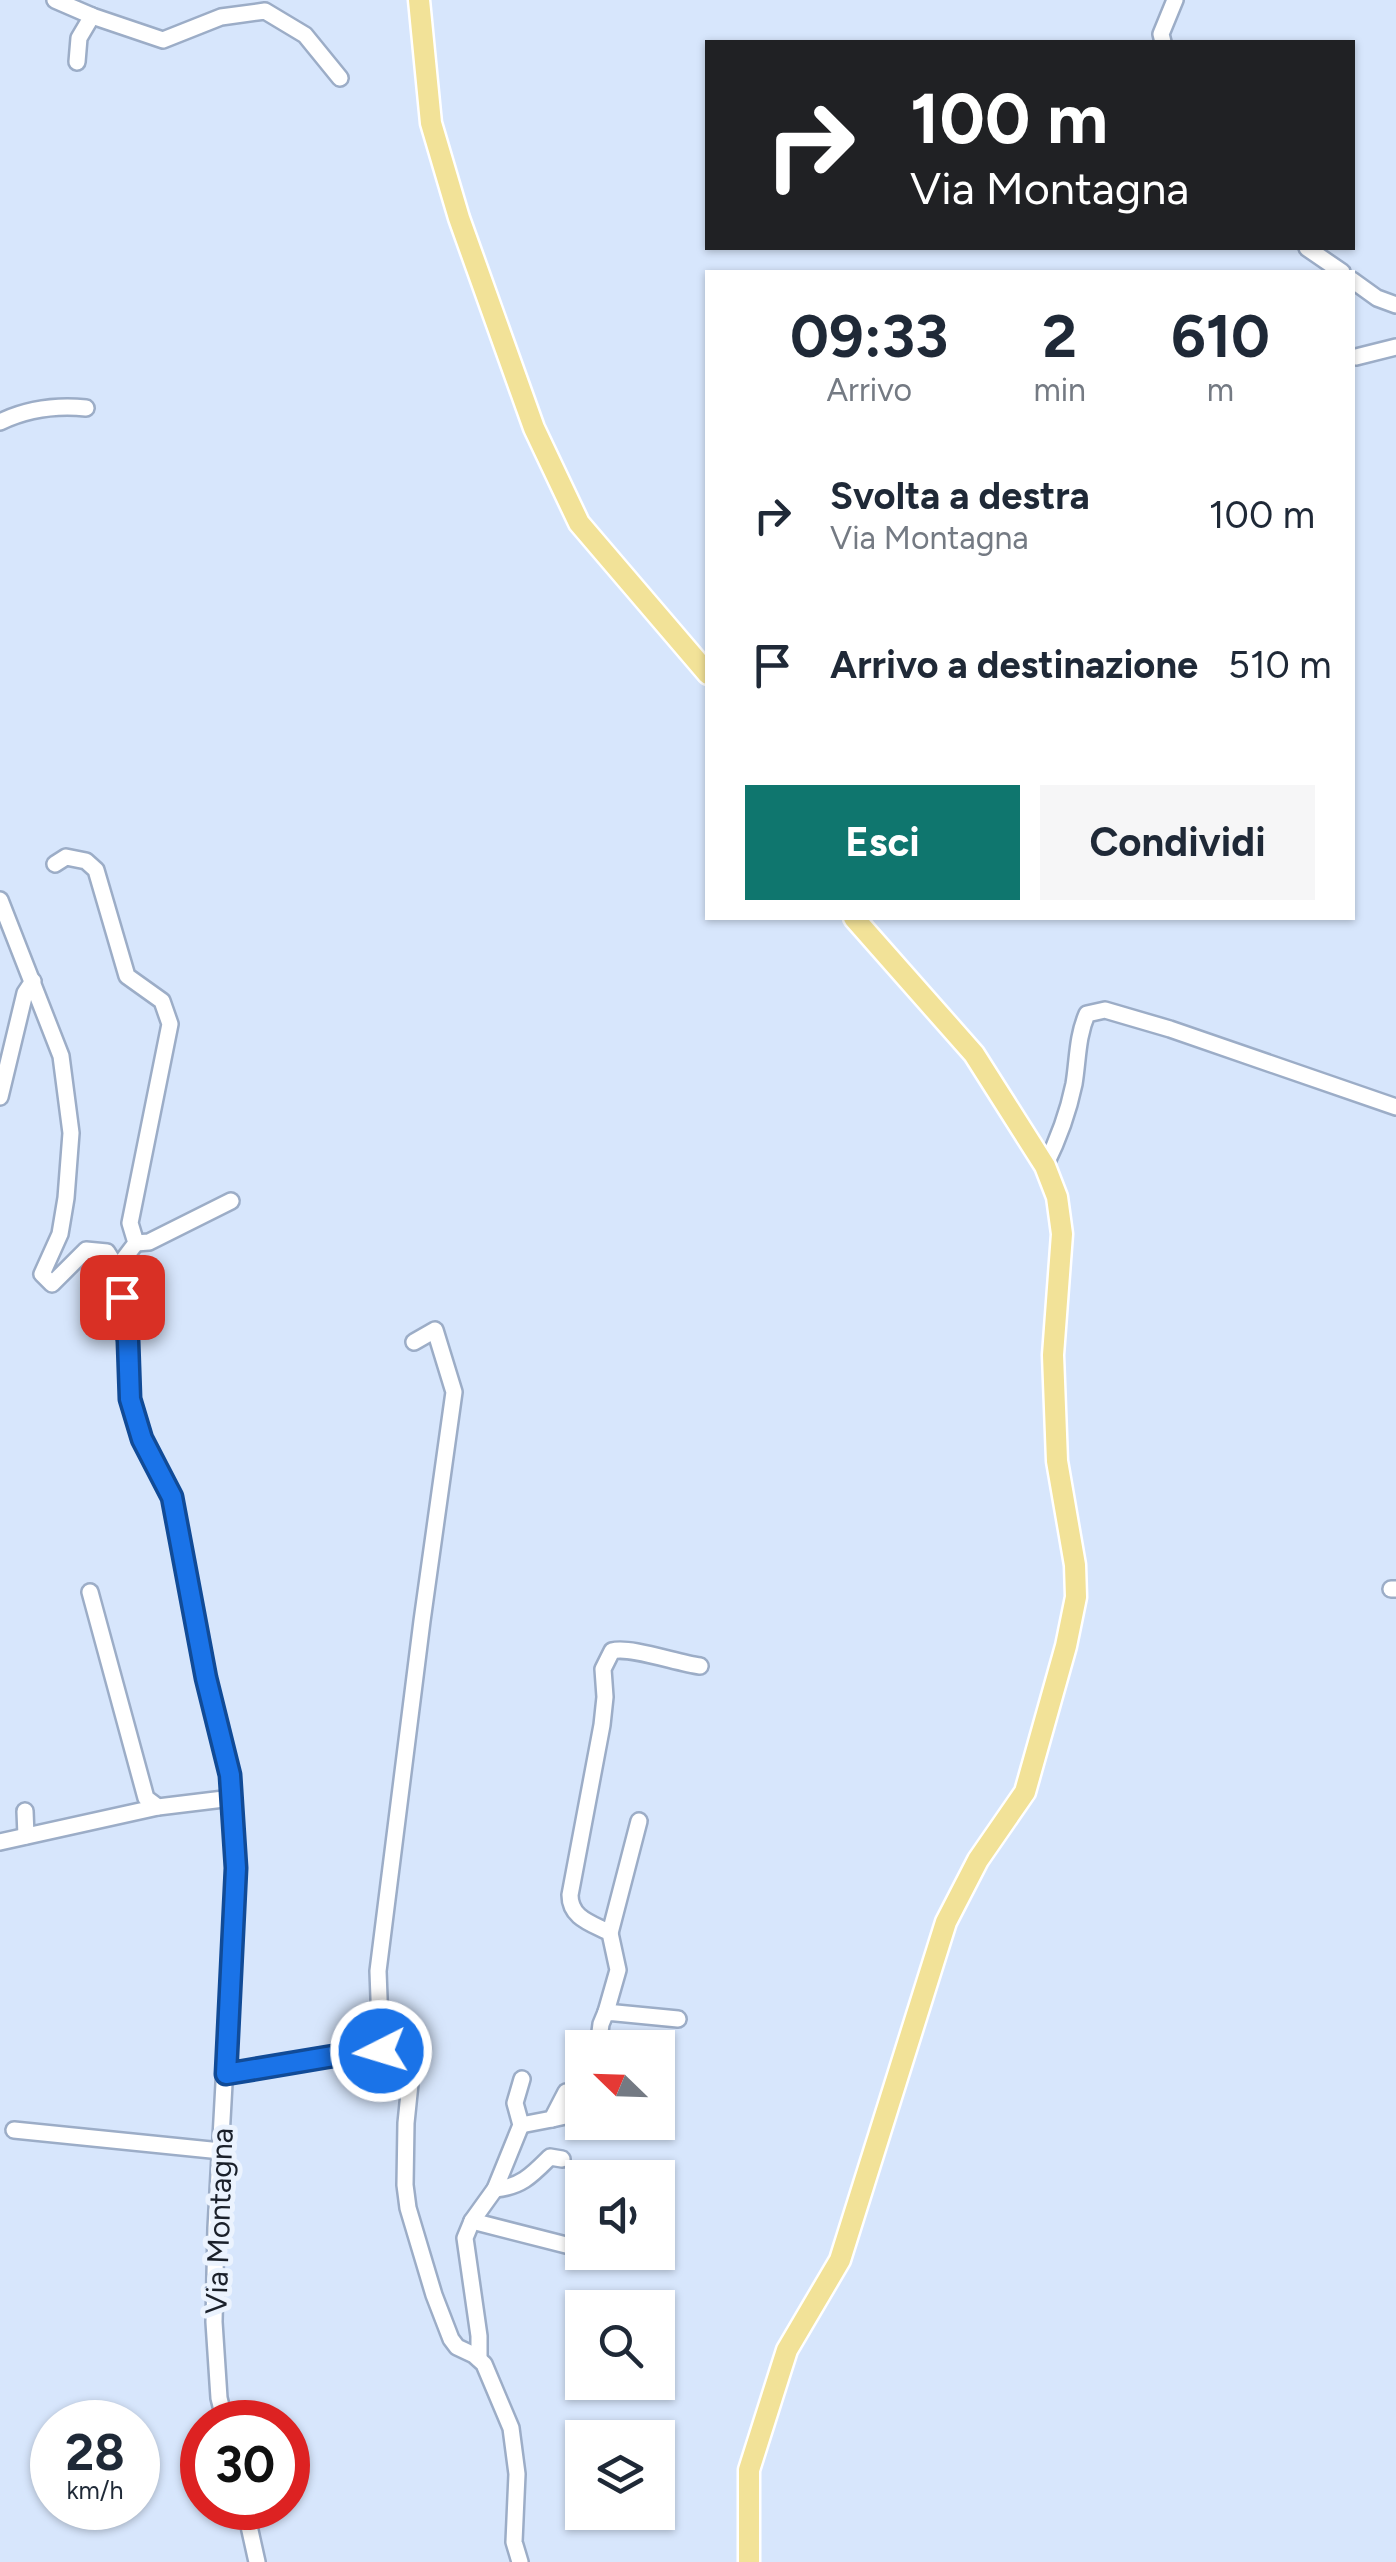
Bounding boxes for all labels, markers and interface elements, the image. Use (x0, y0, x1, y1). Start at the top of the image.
text: 100 m (910, 76, 1108, 161)
icon: right (745, 80, 875, 210)
text: Via Montagna (910, 161, 1189, 215)
text: 09:33 (790, 300, 948, 372)
text: 2 (1042, 300, 1077, 372)
text: 610 (1171, 300, 1270, 372)
text: Arrivo (826, 371, 912, 409)
text: min (1033, 371, 1086, 409)
text: m (1207, 371, 1234, 409)
text: Svolta a destra (830, 473, 1090, 519)
icon: right (745, 488, 800, 543)
text: 100 m (1209, 492, 1315, 538)
text: Via Montagna (830, 519, 1029, 557)
icon: arrive (745, 638, 800, 693)
text: Arrivo a destinazione (830, 642, 1198, 688)
text: 510 m (1228, 642, 1332, 688)
button: Esci (745, 785, 1020, 900)
button: Condividi (1040, 785, 1315, 900)
pin (80, 1255, 165, 1340)
icon: arrive (95, 1270, 150, 1325)
position arrow (329, 1999, 433, 2103)
north arrow (565, 2030, 675, 2140)
map controls (565, 2030, 675, 2530)
street label: Via Montagna (197, 2127, 241, 2315)
button: sound (565, 2160, 675, 2270)
button: search (565, 2290, 675, 2400)
speed limit sign: 30 (180, 2400, 310, 2530)
button: layers (565, 2420, 675, 2530)
text: 28 (65, 2422, 125, 2483)
text: km/h (66, 2475, 124, 2505)

